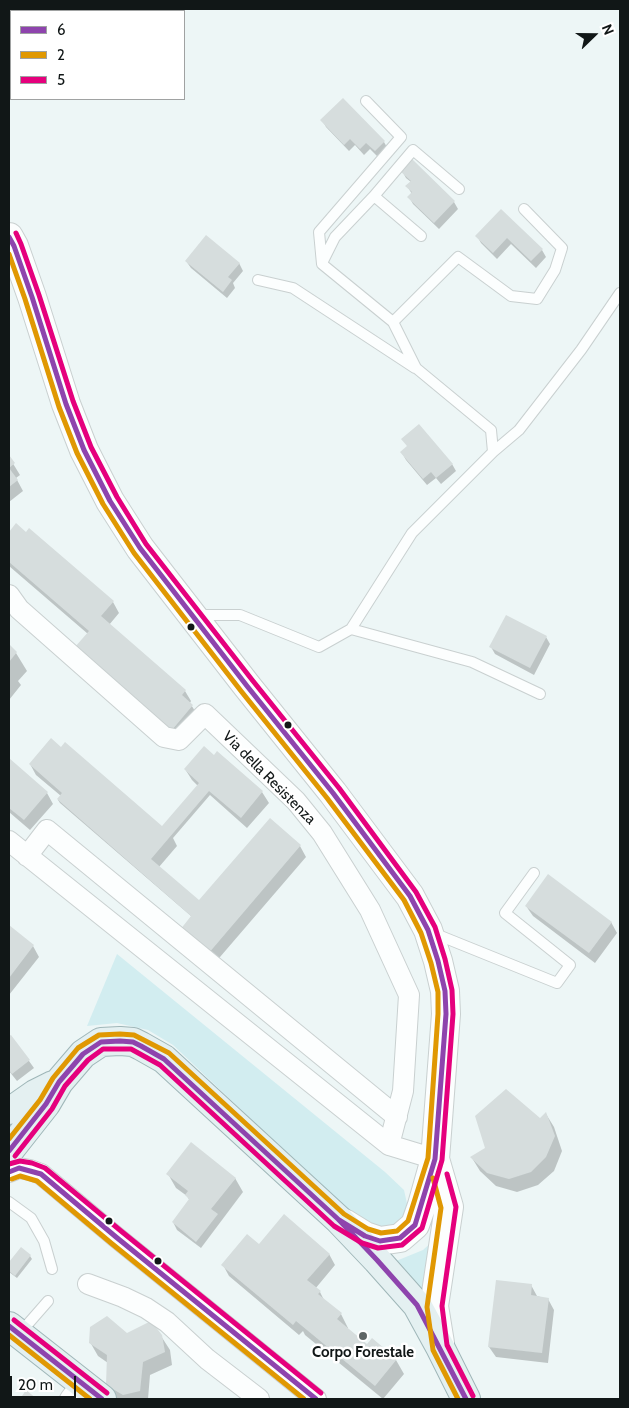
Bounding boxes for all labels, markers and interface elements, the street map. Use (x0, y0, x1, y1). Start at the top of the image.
legend (10, 10, 185, 100)
north arrow (569, 10, 619, 60)
text: 6 (57, 21, 66, 39)
text: N (598, 21, 618, 37)
text: 2 (57, 46, 65, 64)
text: 5 (57, 71, 65, 89)
unlabelled marker (186, 622, 196, 632)
unlabelled marker (283, 720, 293, 730)
street label: Via della Resistenza (219, 728, 319, 828)
unlabelled marker (104, 1216, 114, 1226)
unlabelled marker (153, 1256, 163, 1266)
marker: Corpo Forestale (357, 1330, 369, 1342)
place label: Corpo Forestale (312, 1344, 414, 1362)
scale bar (12, 1366, 79, 1398)
text: 20 m (18, 1376, 53, 1394)

